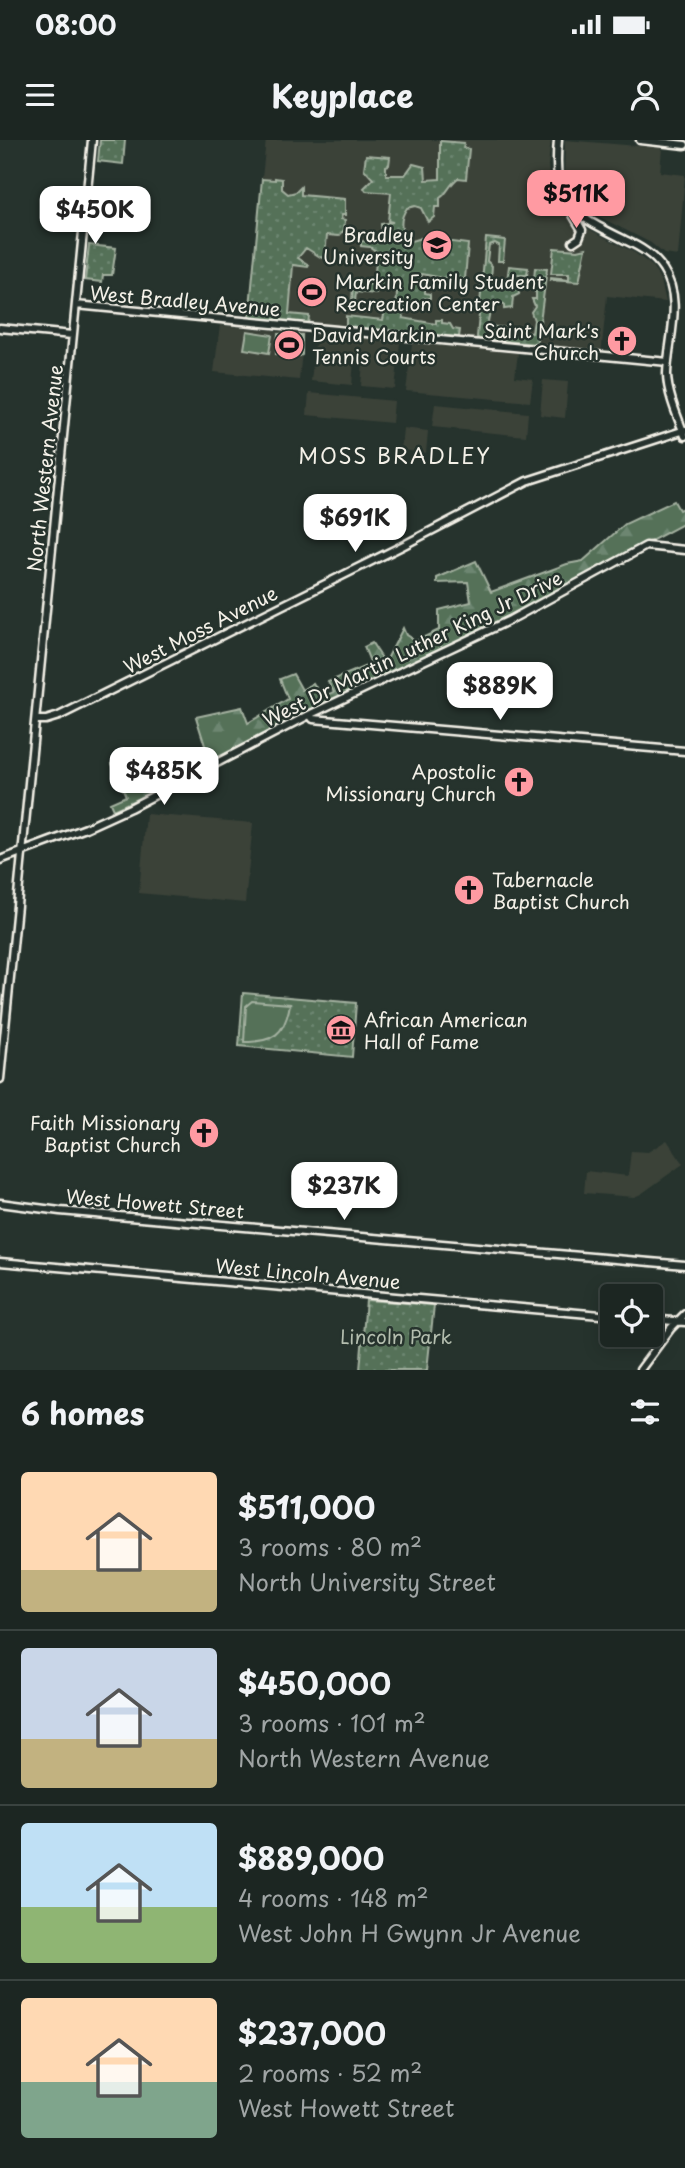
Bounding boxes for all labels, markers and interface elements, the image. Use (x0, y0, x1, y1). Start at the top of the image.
text: 08:00 (35, 5, 116, 44)
text: Keyplace (271, 71, 414, 119)
icon: menu (21, 76, 59, 114)
icon: person (626, 76, 664, 114)
pin: $511K (527, 171, 625, 230)
text: $511K (543, 175, 609, 210)
pin: $450K (46, 186, 144, 246)
text: $450K (56, 191, 134, 226)
place label: Bradley University (323, 220, 414, 270)
school or university icon: Bradley University (420, 228, 454, 262)
place label: Markin Family Student Recreation Center (335, 267, 544, 317)
sports icon: Markin Family Student Recreation Center (295, 275, 329, 309)
street label: West Bradley Avenue (89, 278, 281, 322)
place label: Saint Mark's Church (484, 316, 599, 366)
place label: David Markin Tennis Courts (312, 320, 436, 370)
church icon: Saint Mark's Church (605, 324, 639, 358)
sports icon: David Markin Tennis Courts (272, 328, 306, 362)
street label: North Western Avenue (19, 363, 69, 573)
district label: MOSS BRADLEY (298, 439, 492, 471)
pin: $691K (306, 494, 404, 554)
text: $691K (320, 499, 390, 534)
street label: West Dr Martin Luther King Jr Drive (257, 563, 567, 733)
street label: West Moss Avenue (118, 578, 282, 680)
pin: $889K (451, 662, 549, 722)
text: $889K (463, 667, 537, 702)
pin: $485K (115, 748, 213, 807)
text: $485K (126, 752, 202, 787)
place label: Apostolic Missionary Church (325, 757, 496, 807)
church icon: Apostolic Missionary Church (502, 765, 536, 799)
place label: Tabernacle Baptist Church (492, 865, 630, 915)
church icon: Tabernacle Baptist Church (452, 873, 486, 907)
place label: African American Hall of Fame (364, 1005, 528, 1055)
museum icon: African American Hall of Fame (324, 1013, 358, 1047)
place label: Faith Missionary Baptist Church (30, 1108, 181, 1158)
church icon: Faith Missionary Baptist Church (187, 1116, 221, 1150)
pin: $237K (295, 1163, 393, 1222)
text: $237K (307, 1167, 381, 1202)
street label: West Howett Street (65, 1181, 246, 1225)
street label: West Lincoln Avenue (214, 1251, 402, 1295)
map controls (600, 1284, 663, 1347)
button: locate (600, 1284, 663, 1347)
park label: Lincoln Park (340, 1322, 453, 1350)
text: 6 homes (21, 1390, 144, 1435)
icon: filters (626, 1393, 664, 1431)
text: $511,000 (238, 1484, 375, 1529)
icon: home (77, 1500, 161, 1584)
text: 3 rooms · 80 m² (238, 1529, 422, 1564)
text: North University Street (238, 1564, 496, 1599)
text: $450,000 (238, 1660, 391, 1705)
icon: home (77, 1676, 161, 1760)
text: 3 rooms · 101 m² (238, 1705, 426, 1740)
text: North Western Avenue (238, 1740, 490, 1775)
text: $889,000 (238, 1835, 384, 1880)
icon: home (77, 1851, 161, 1935)
text: 4 rooms · 148 m² (238, 1880, 429, 1915)
text: West John H Gwynn Jr Avenue (238, 1915, 581, 1950)
text: $237,000 (238, 2010, 386, 2055)
icon: home (77, 2026, 161, 2110)
text: 2 rooms · 52 m² (238, 2055, 422, 2090)
text: West Howett Street (238, 2090, 454, 2125)

